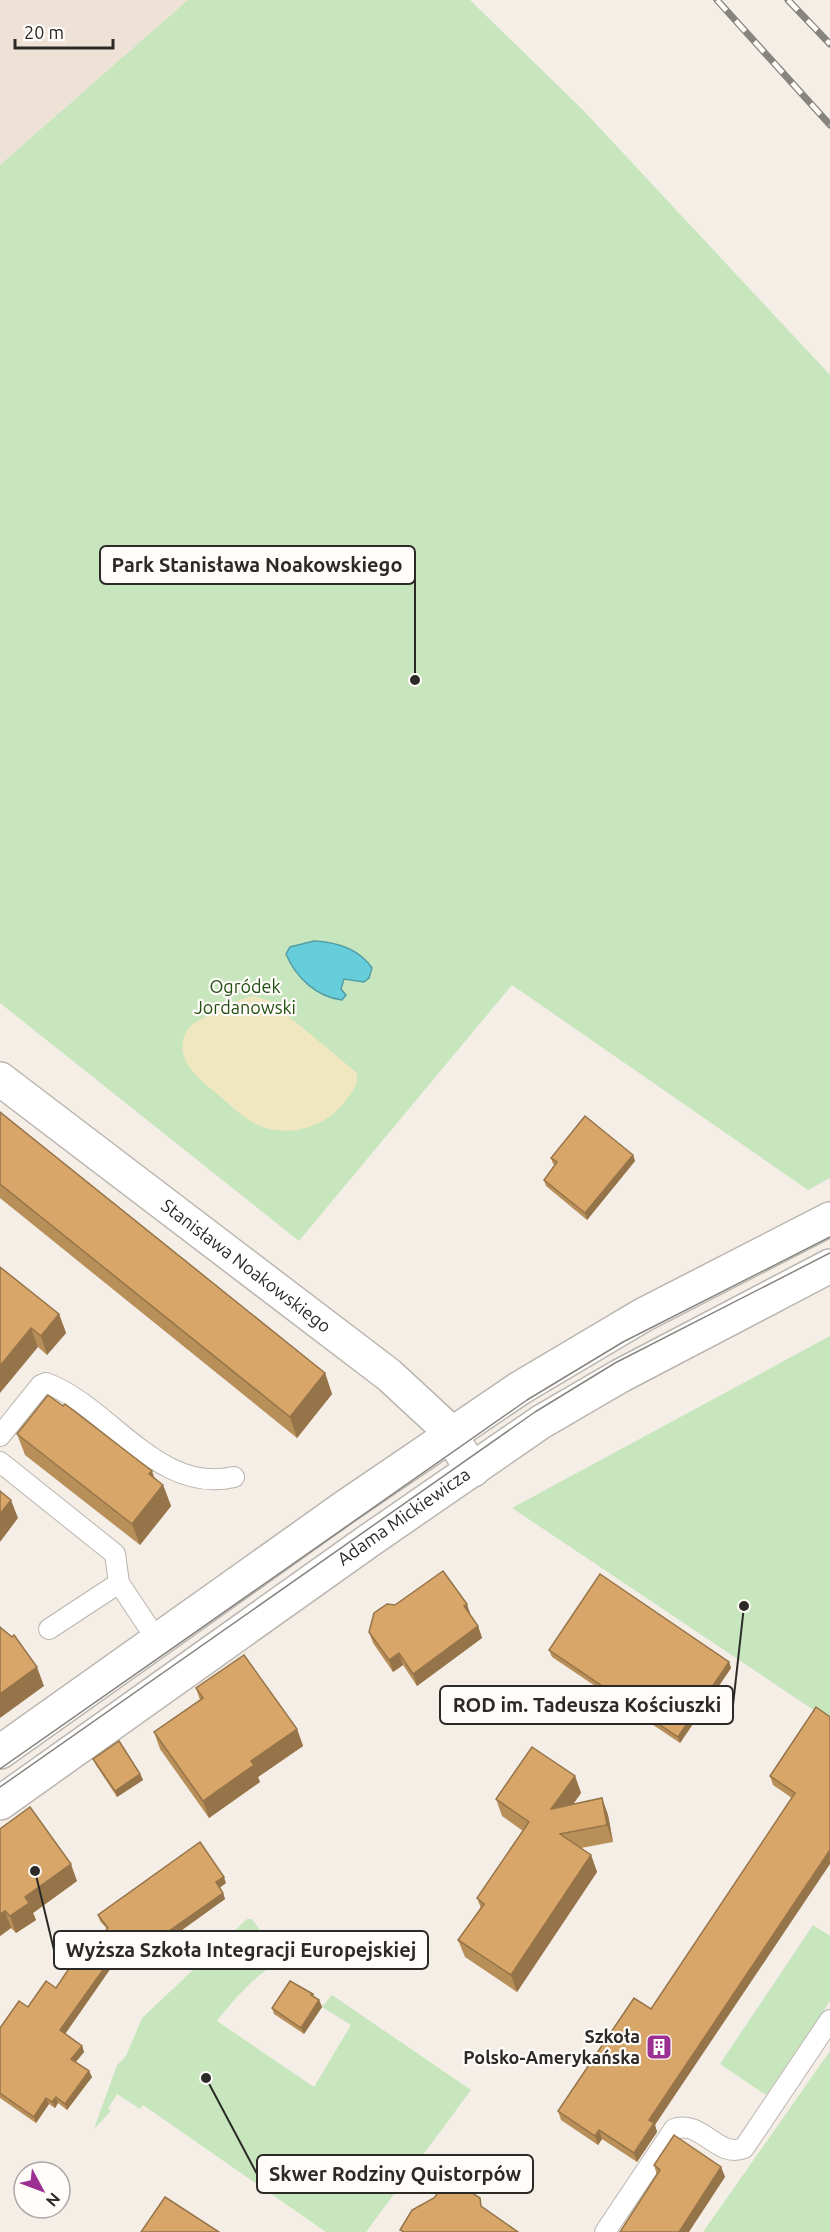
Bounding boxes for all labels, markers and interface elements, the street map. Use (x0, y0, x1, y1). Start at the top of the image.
scale bar (15, 12, 112, 50)
text: 20 m (24, 22, 64, 42)
callout: Park Stanisława Noakowskiego (100, 546, 415, 584)
text: Park Stanisława Noakowskiego (112, 553, 402, 576)
park label: Ogródek Jordanowski (194, 976, 296, 1017)
street label: Stanisława Noakowskiego (158, 1194, 335, 1336)
street label: Adama Mickiewicza (333, 1463, 473, 1569)
callout: ROD im. Tadeusza Kościuszki (440, 1686, 733, 1724)
text: ROD im. Tadeusza Kościuszki (453, 1693, 721, 1716)
callout: Wyższa Szkoła Integracji Europejskiej (54, 1931, 428, 1969)
text: Wyższa Szkoła Integracji Europejskiej (66, 1938, 416, 1961)
place label: Szkoła Polsko-Amerykańska (463, 2026, 640, 2067)
building icon: Szkoła Polsko-Amerykańska (644, 2032, 674, 2062)
callout: Skwer Rodziny Quistorpów (257, 2155, 533, 2193)
north arrow (12, 2160, 72, 2220)
text: Skwer Rodziny Quistorpów (269, 2162, 521, 2185)
text: N (43, 2189, 64, 2210)

